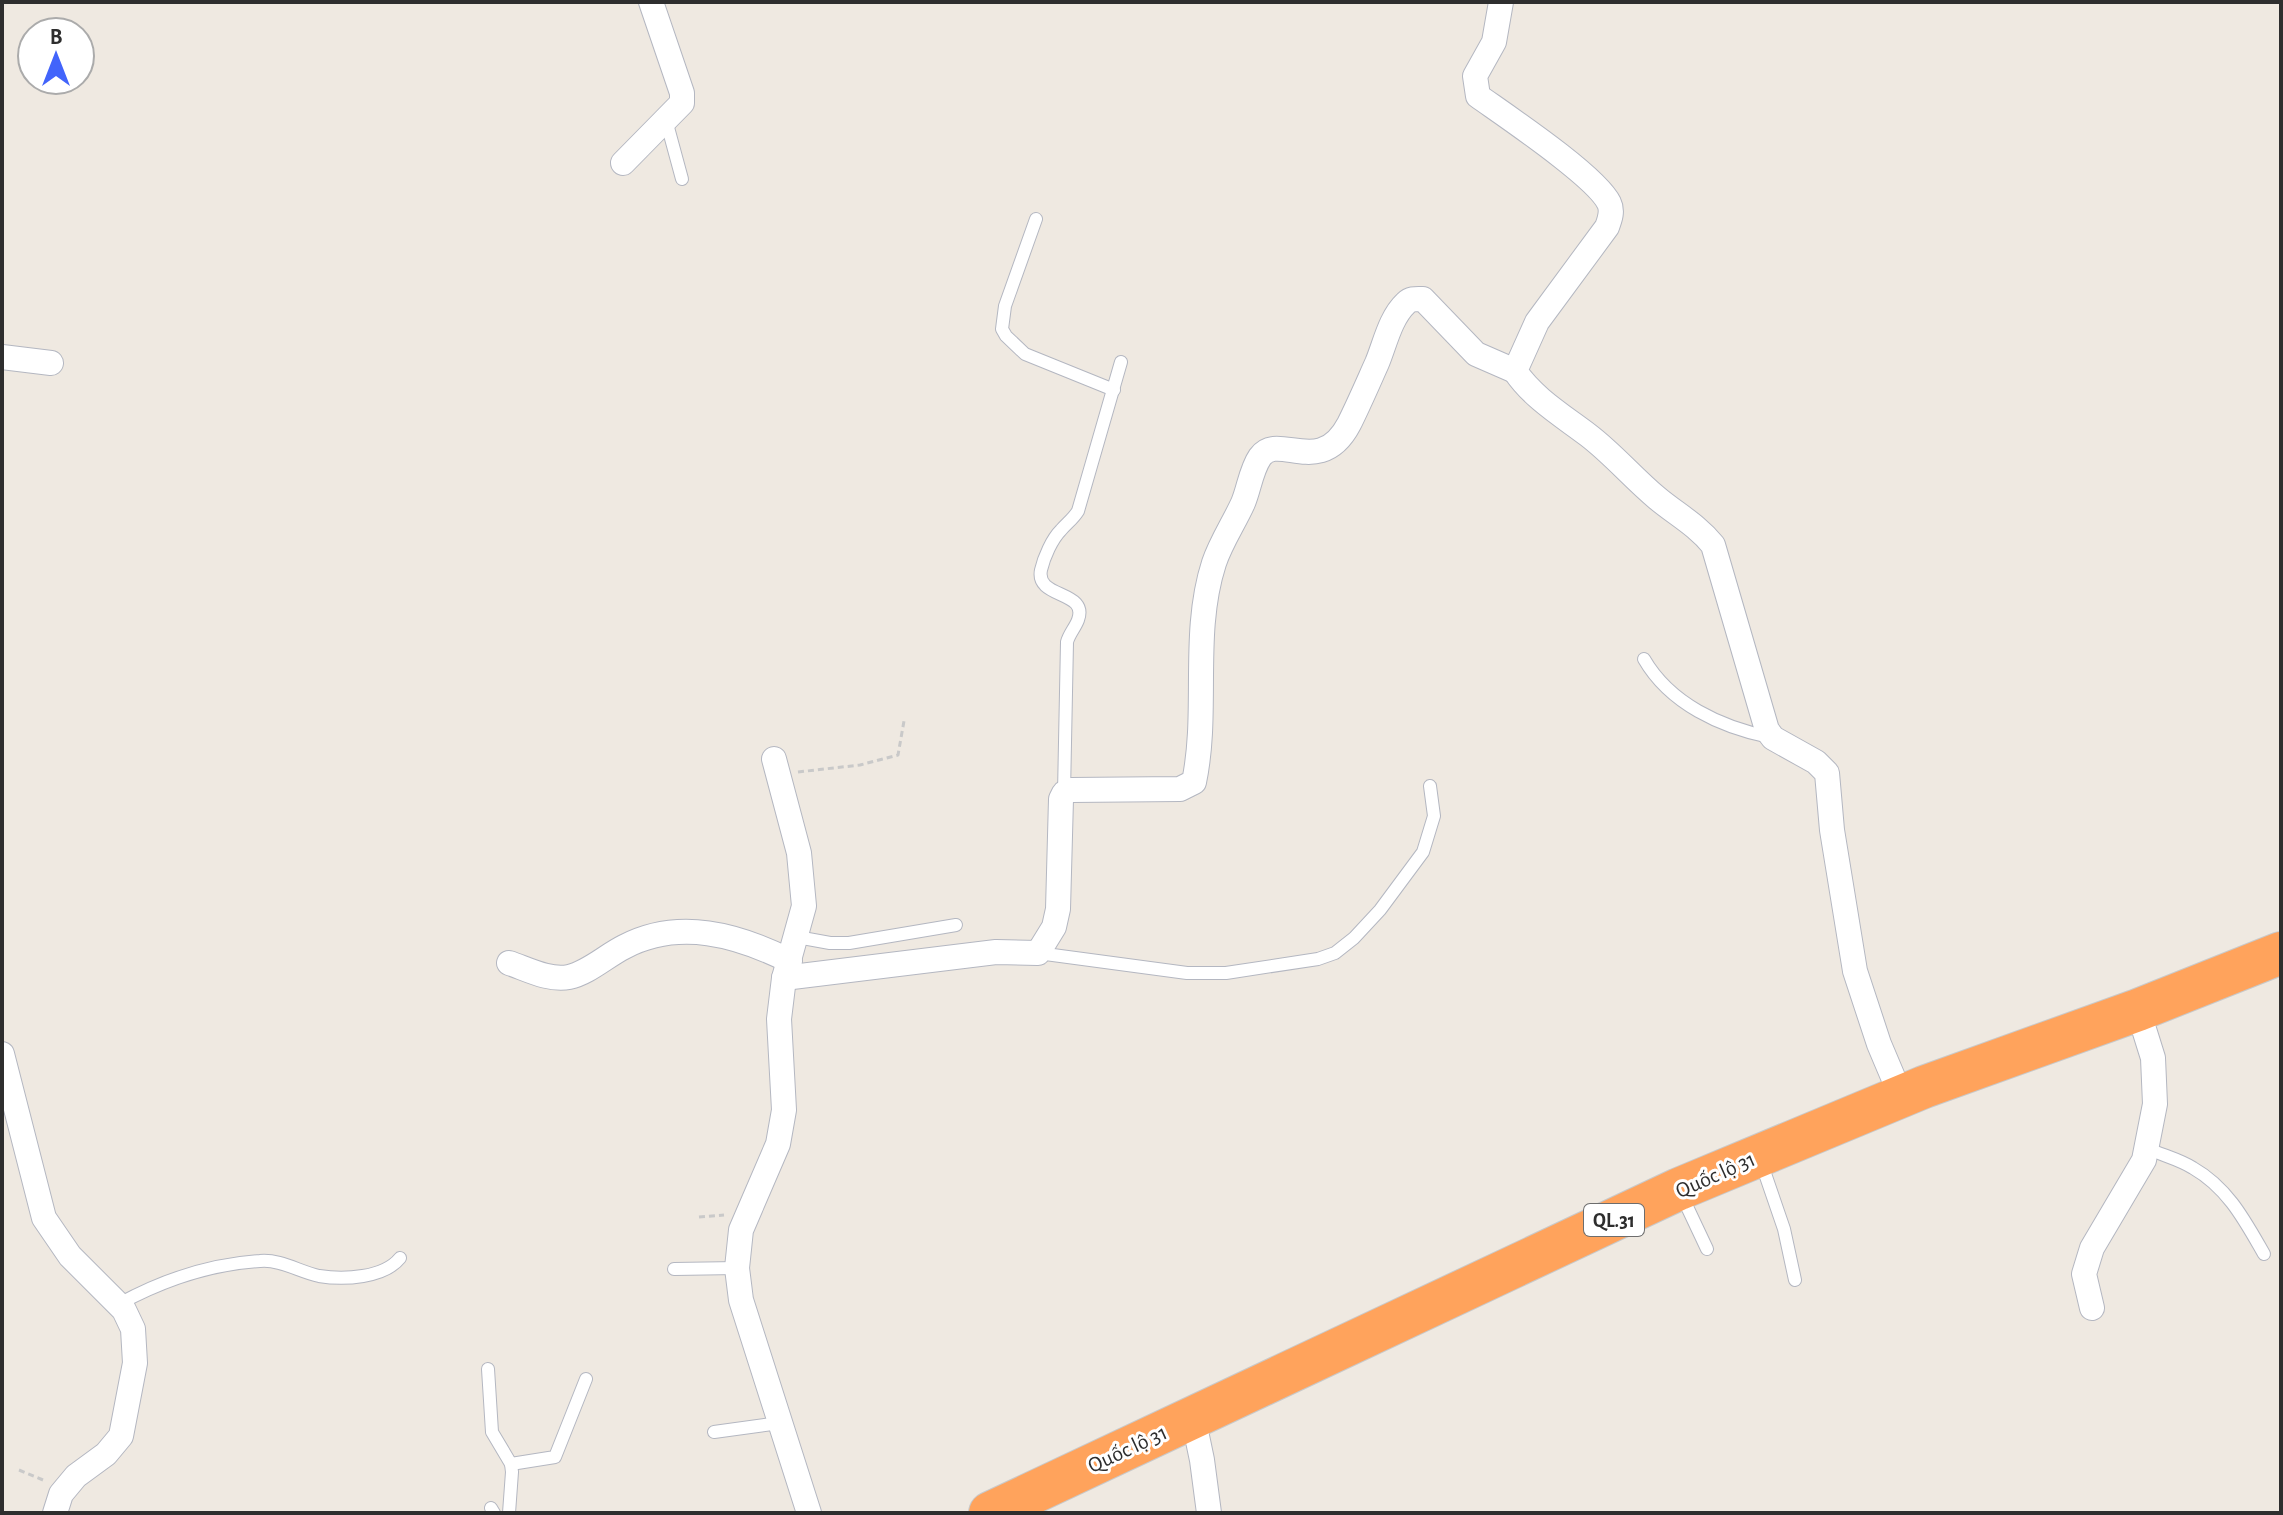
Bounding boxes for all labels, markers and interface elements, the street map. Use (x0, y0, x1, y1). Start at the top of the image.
north arrow (16, 16, 96, 96)
text: B (50, 26, 63, 48)
street label: Quốc lộ 31 (1672, 1148, 1759, 1202)
road number: QL.31 (1584, 1204, 1644, 1236)
street label: Quốc lộ 31 (1084, 1421, 1170, 1477)

